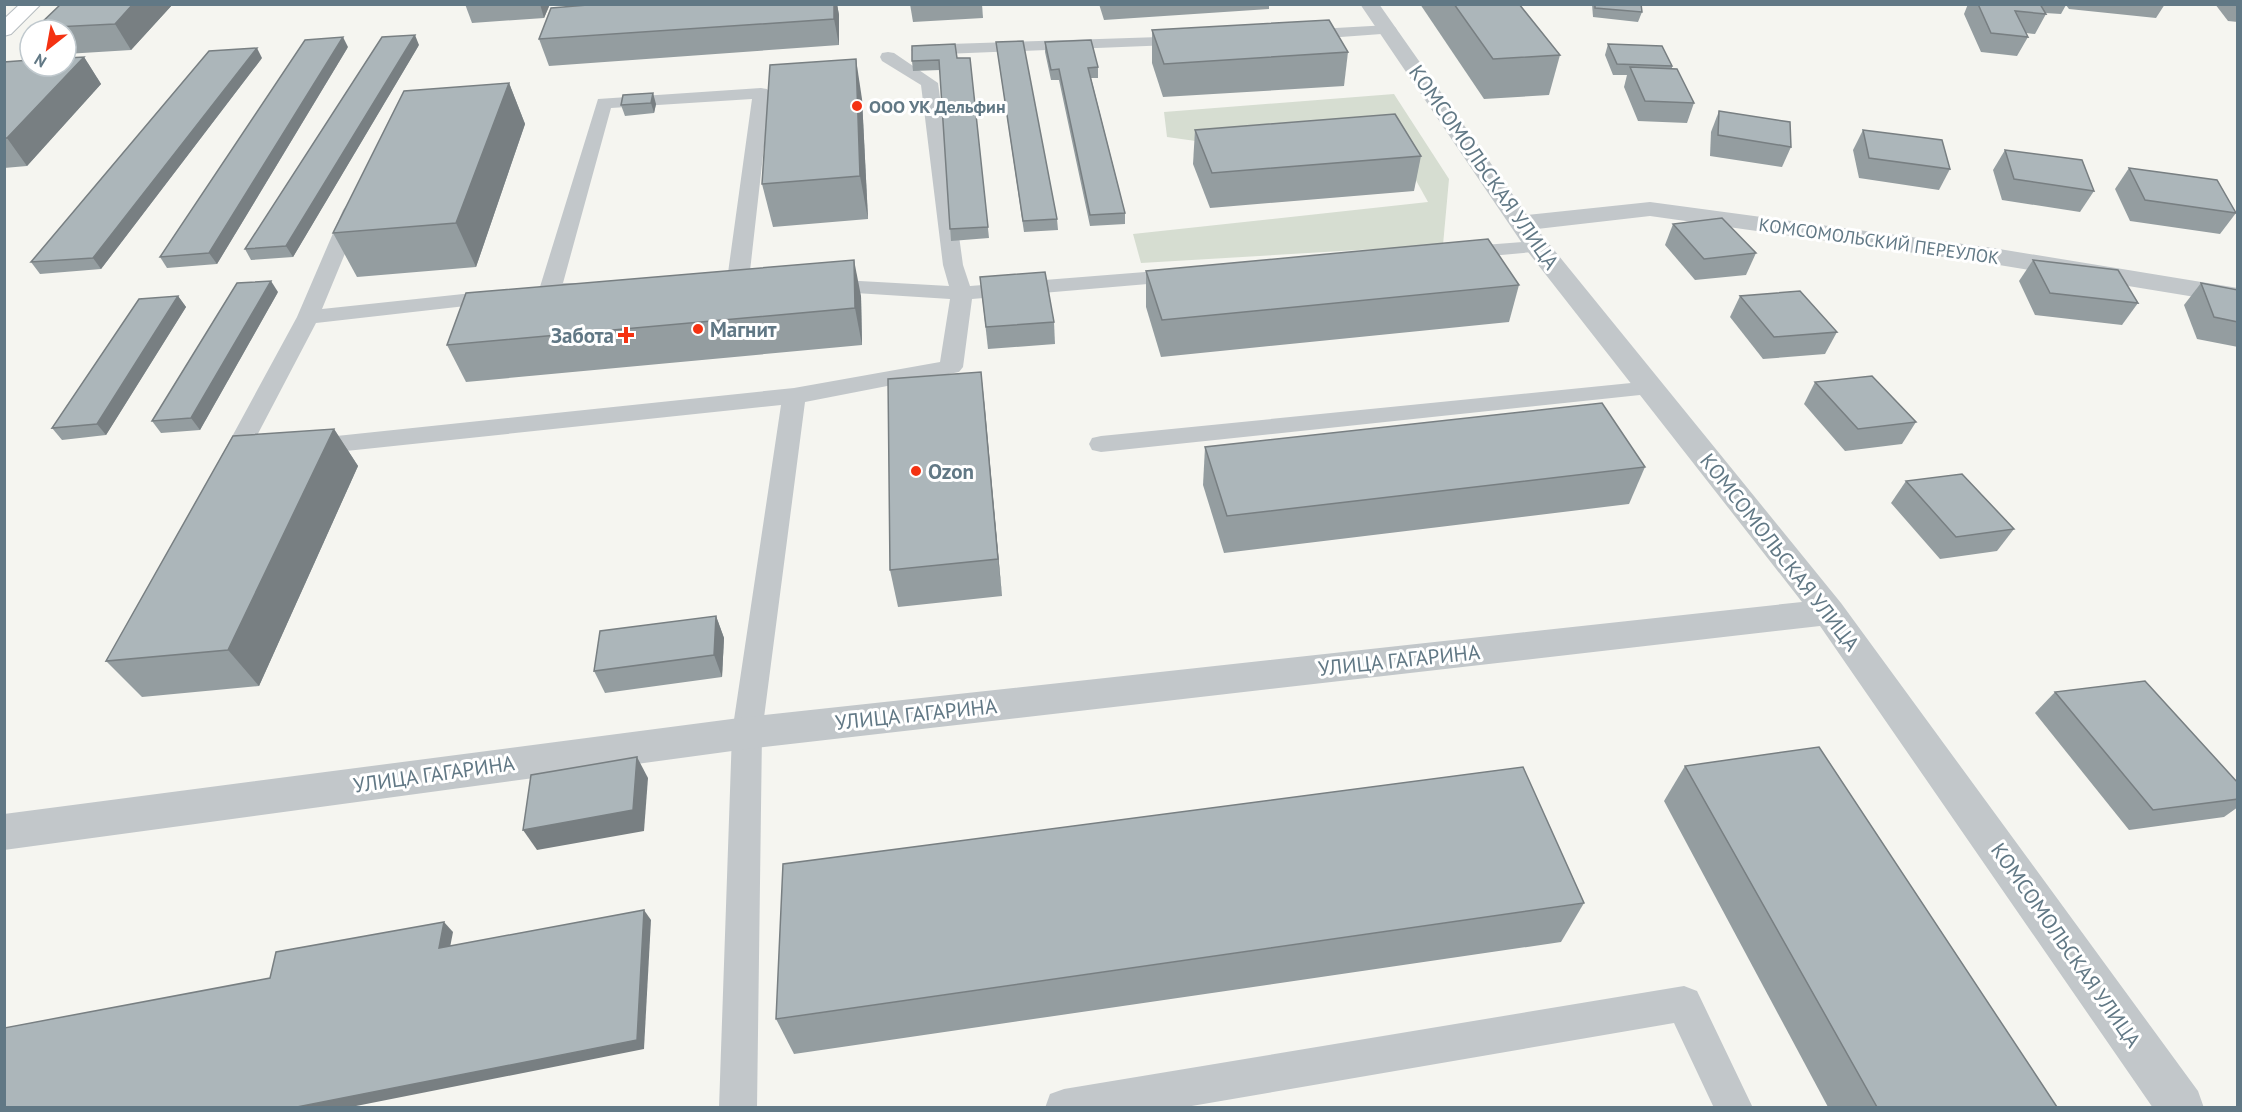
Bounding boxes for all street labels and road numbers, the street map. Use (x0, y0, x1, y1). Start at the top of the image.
street label: КОМСОМОЛЬСКАЯ УЛИЦА (1403, 60, 1565, 275)
street label: КОМСОМОЛЬСКИЙ ПЕРЕУЛОК (1757, 213, 2001, 269)
street label: КОМСОМОЛЬСКАЯ УЛИЦА (1694, 448, 1866, 657)
street label: УЛИЦА ГАГАРИНА (1317, 638, 1482, 682)
street label: УЛИЦА ГАГАРИНА (834, 692, 999, 736)
street label: УЛИЦА ГАГАРИНА (352, 749, 517, 799)
street label: КОМСОМОЛЬСКАЯ УЛИЦА (1985, 838, 2147, 1053)

